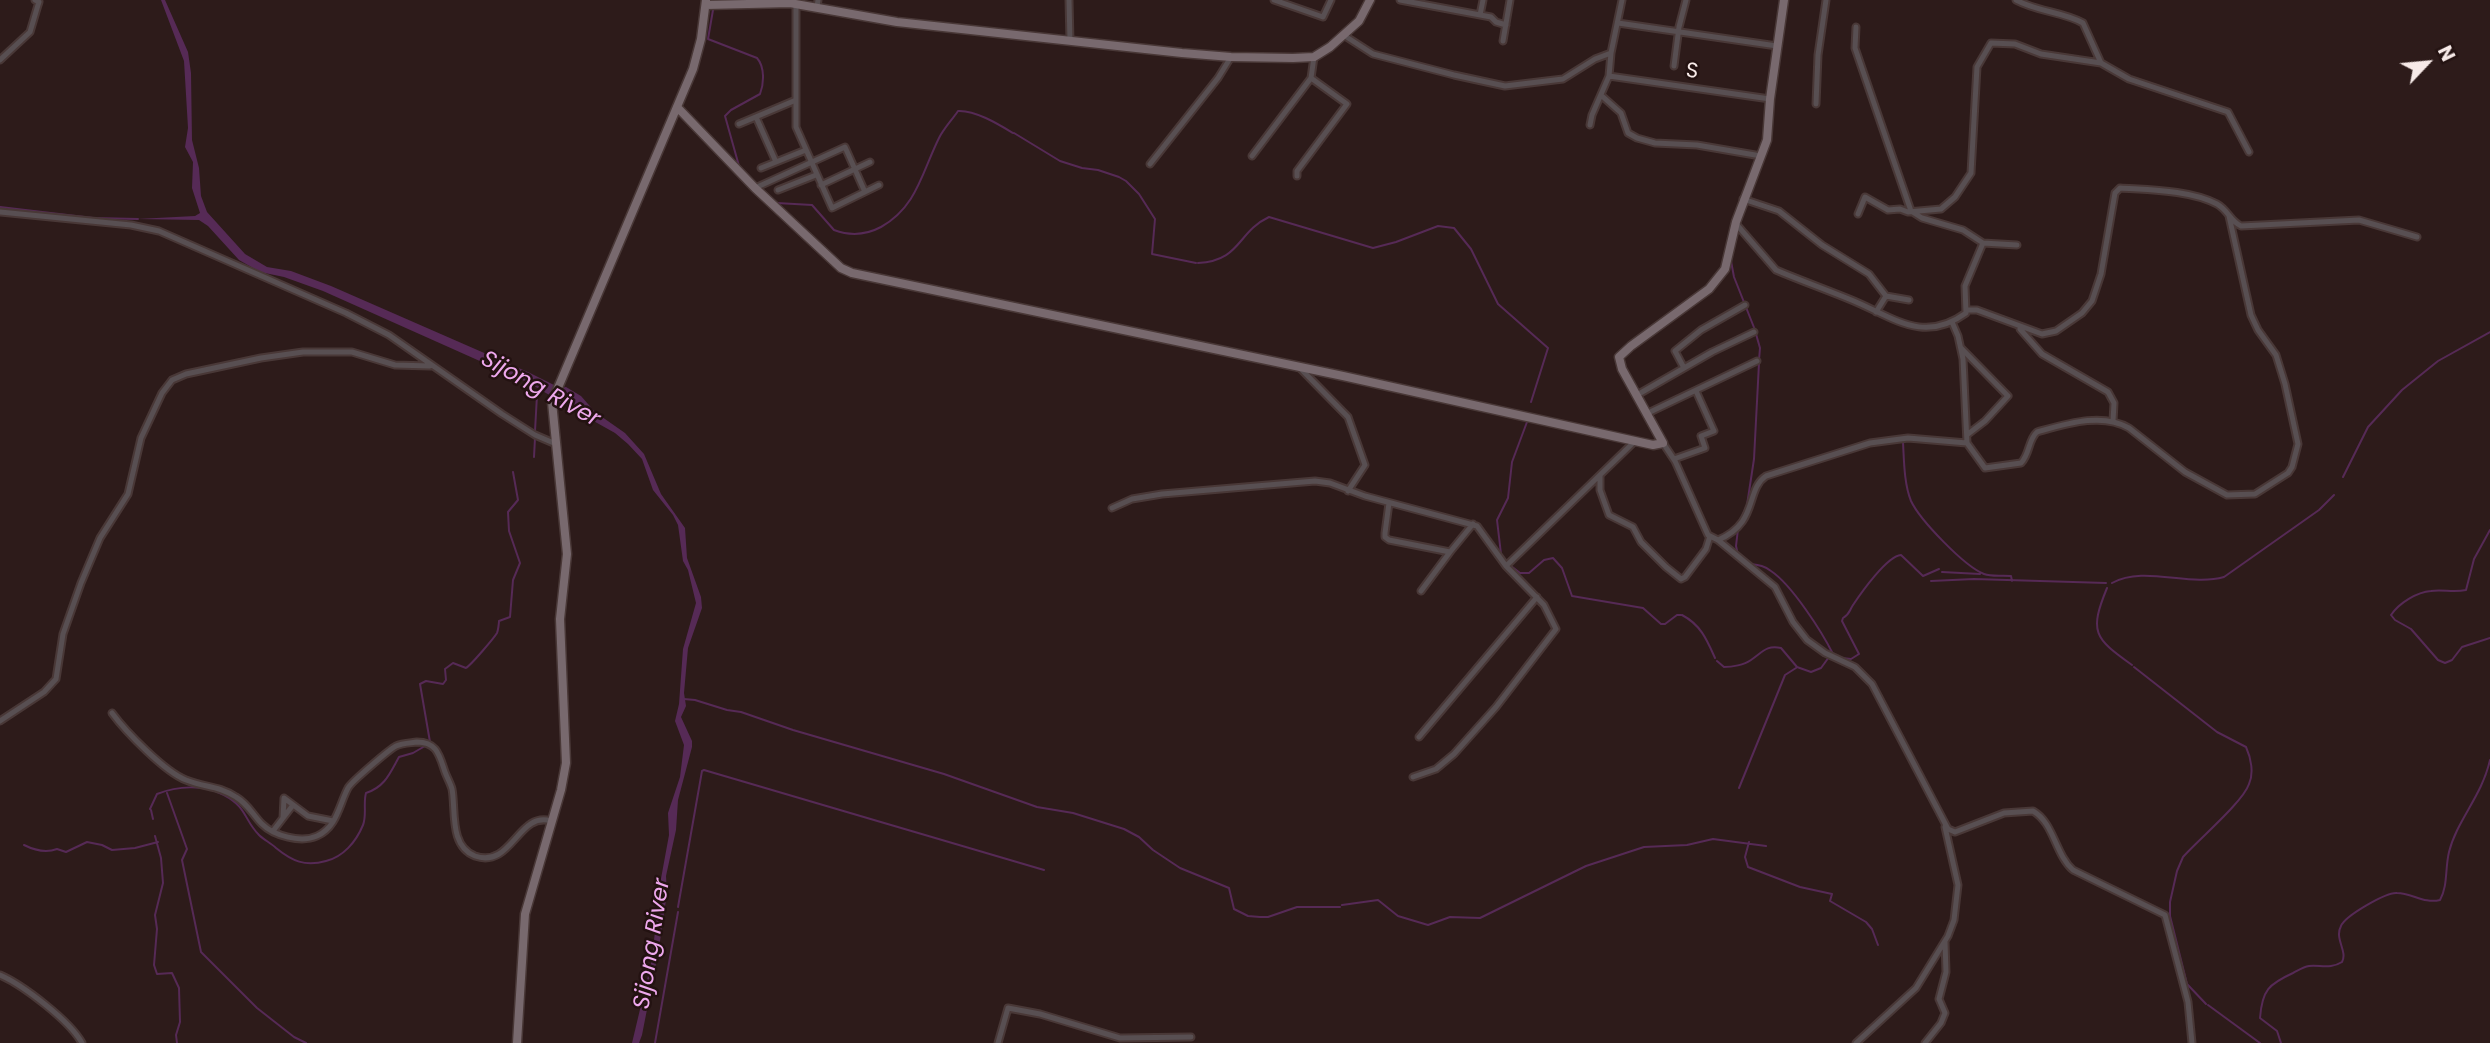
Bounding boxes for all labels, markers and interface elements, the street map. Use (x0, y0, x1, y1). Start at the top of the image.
north arrow (2392, 28, 2462, 98)
text: N (2431, 41, 2462, 66)
street label: S (1684, 59, 1700, 85)
water label: Sijong River (476, 346, 604, 434)
water label: Sijong River (629, 877, 677, 1011)

